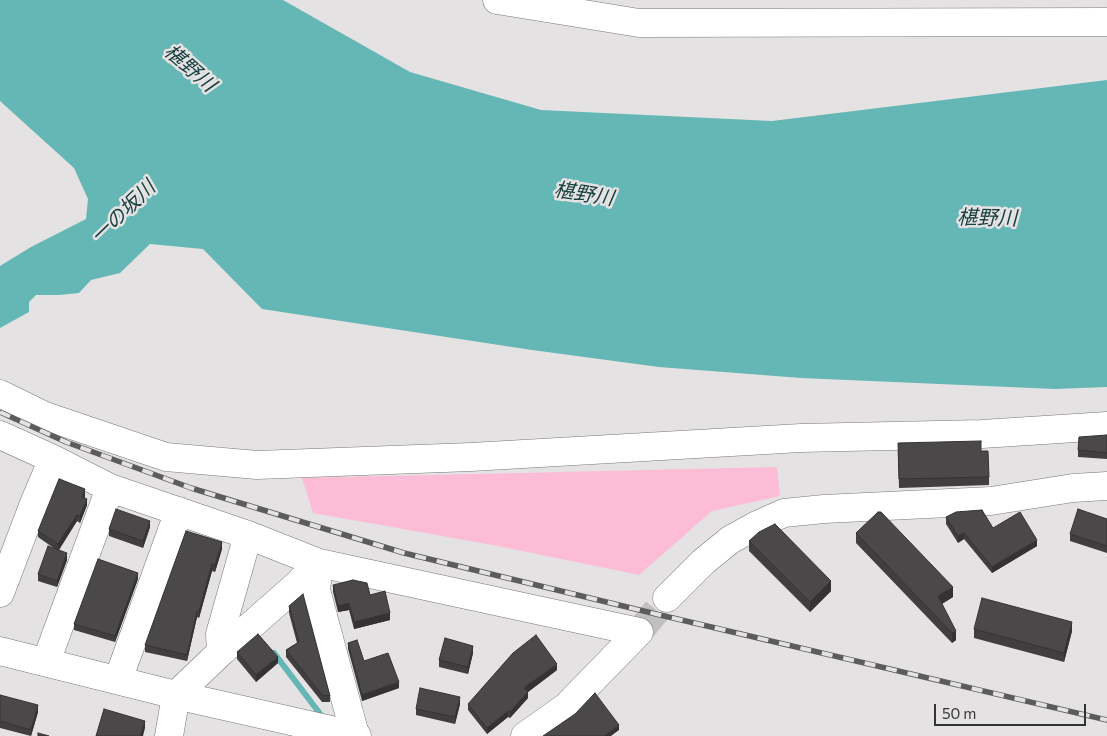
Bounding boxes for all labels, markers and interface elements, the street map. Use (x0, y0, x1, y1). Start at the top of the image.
water label: 椹野川 (159, 39, 221, 97)
water label: 一の坂川 (86, 176, 160, 248)
water label: 椹野川 (552, 177, 616, 211)
water label: 椹野川 (957, 205, 1017, 231)
scale bar (937, 694, 1090, 726)
text: 50 m (942, 704, 976, 722)

